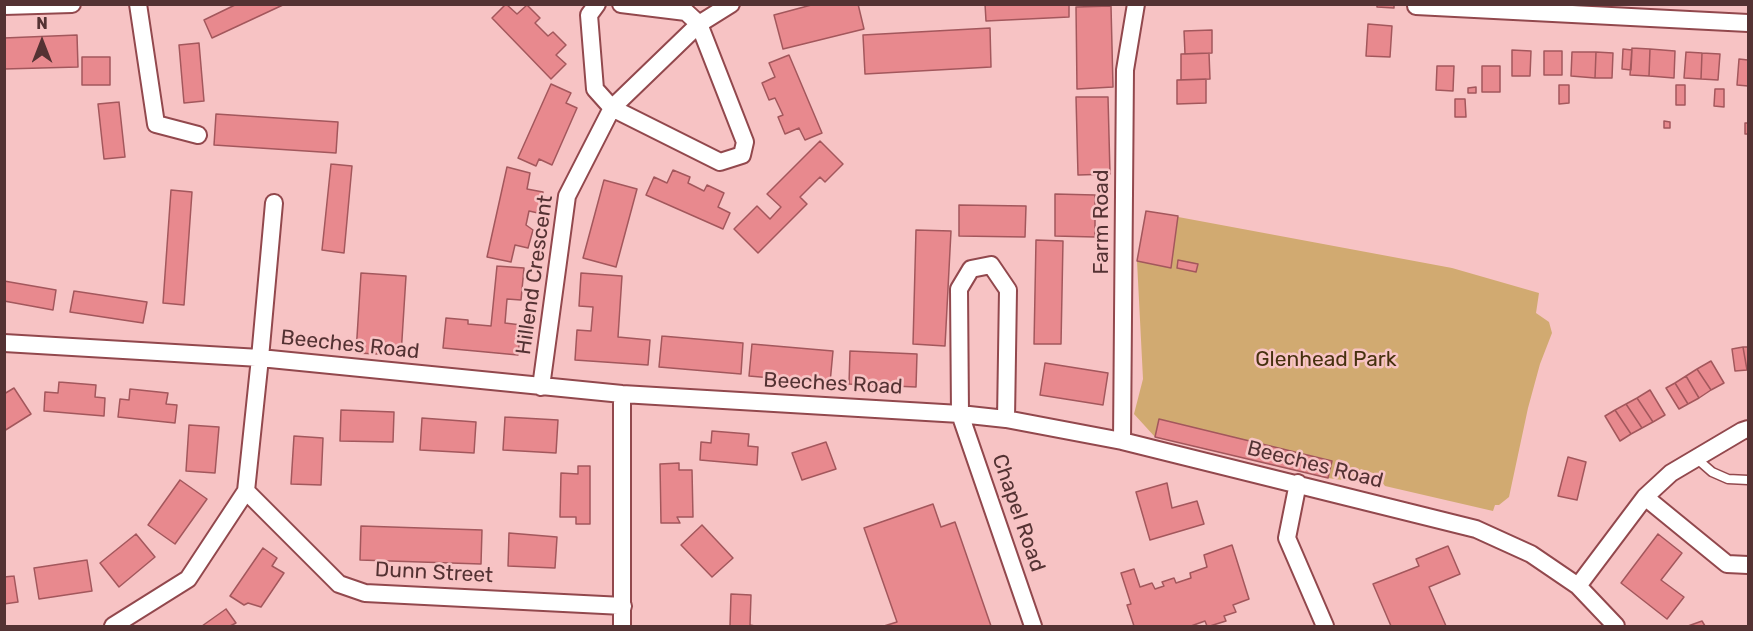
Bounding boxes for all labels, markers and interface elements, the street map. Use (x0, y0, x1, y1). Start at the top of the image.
north arrow (12, 12, 72, 72)
text: N (36, 14, 48, 33)
street label: Farm Road (1089, 170, 1115, 274)
street label: Hillend Crescent (511, 194, 559, 356)
street label: Beeches Road (279, 325, 421, 365)
park label: Glenhead Park (1255, 347, 1397, 373)
street label: Beeches Road (763, 368, 903, 400)
street label: Beeches Road (1244, 436, 1386, 494)
street label: Chapel Road (986, 451, 1050, 575)
street label: Dunn Street (374, 557, 494, 589)

